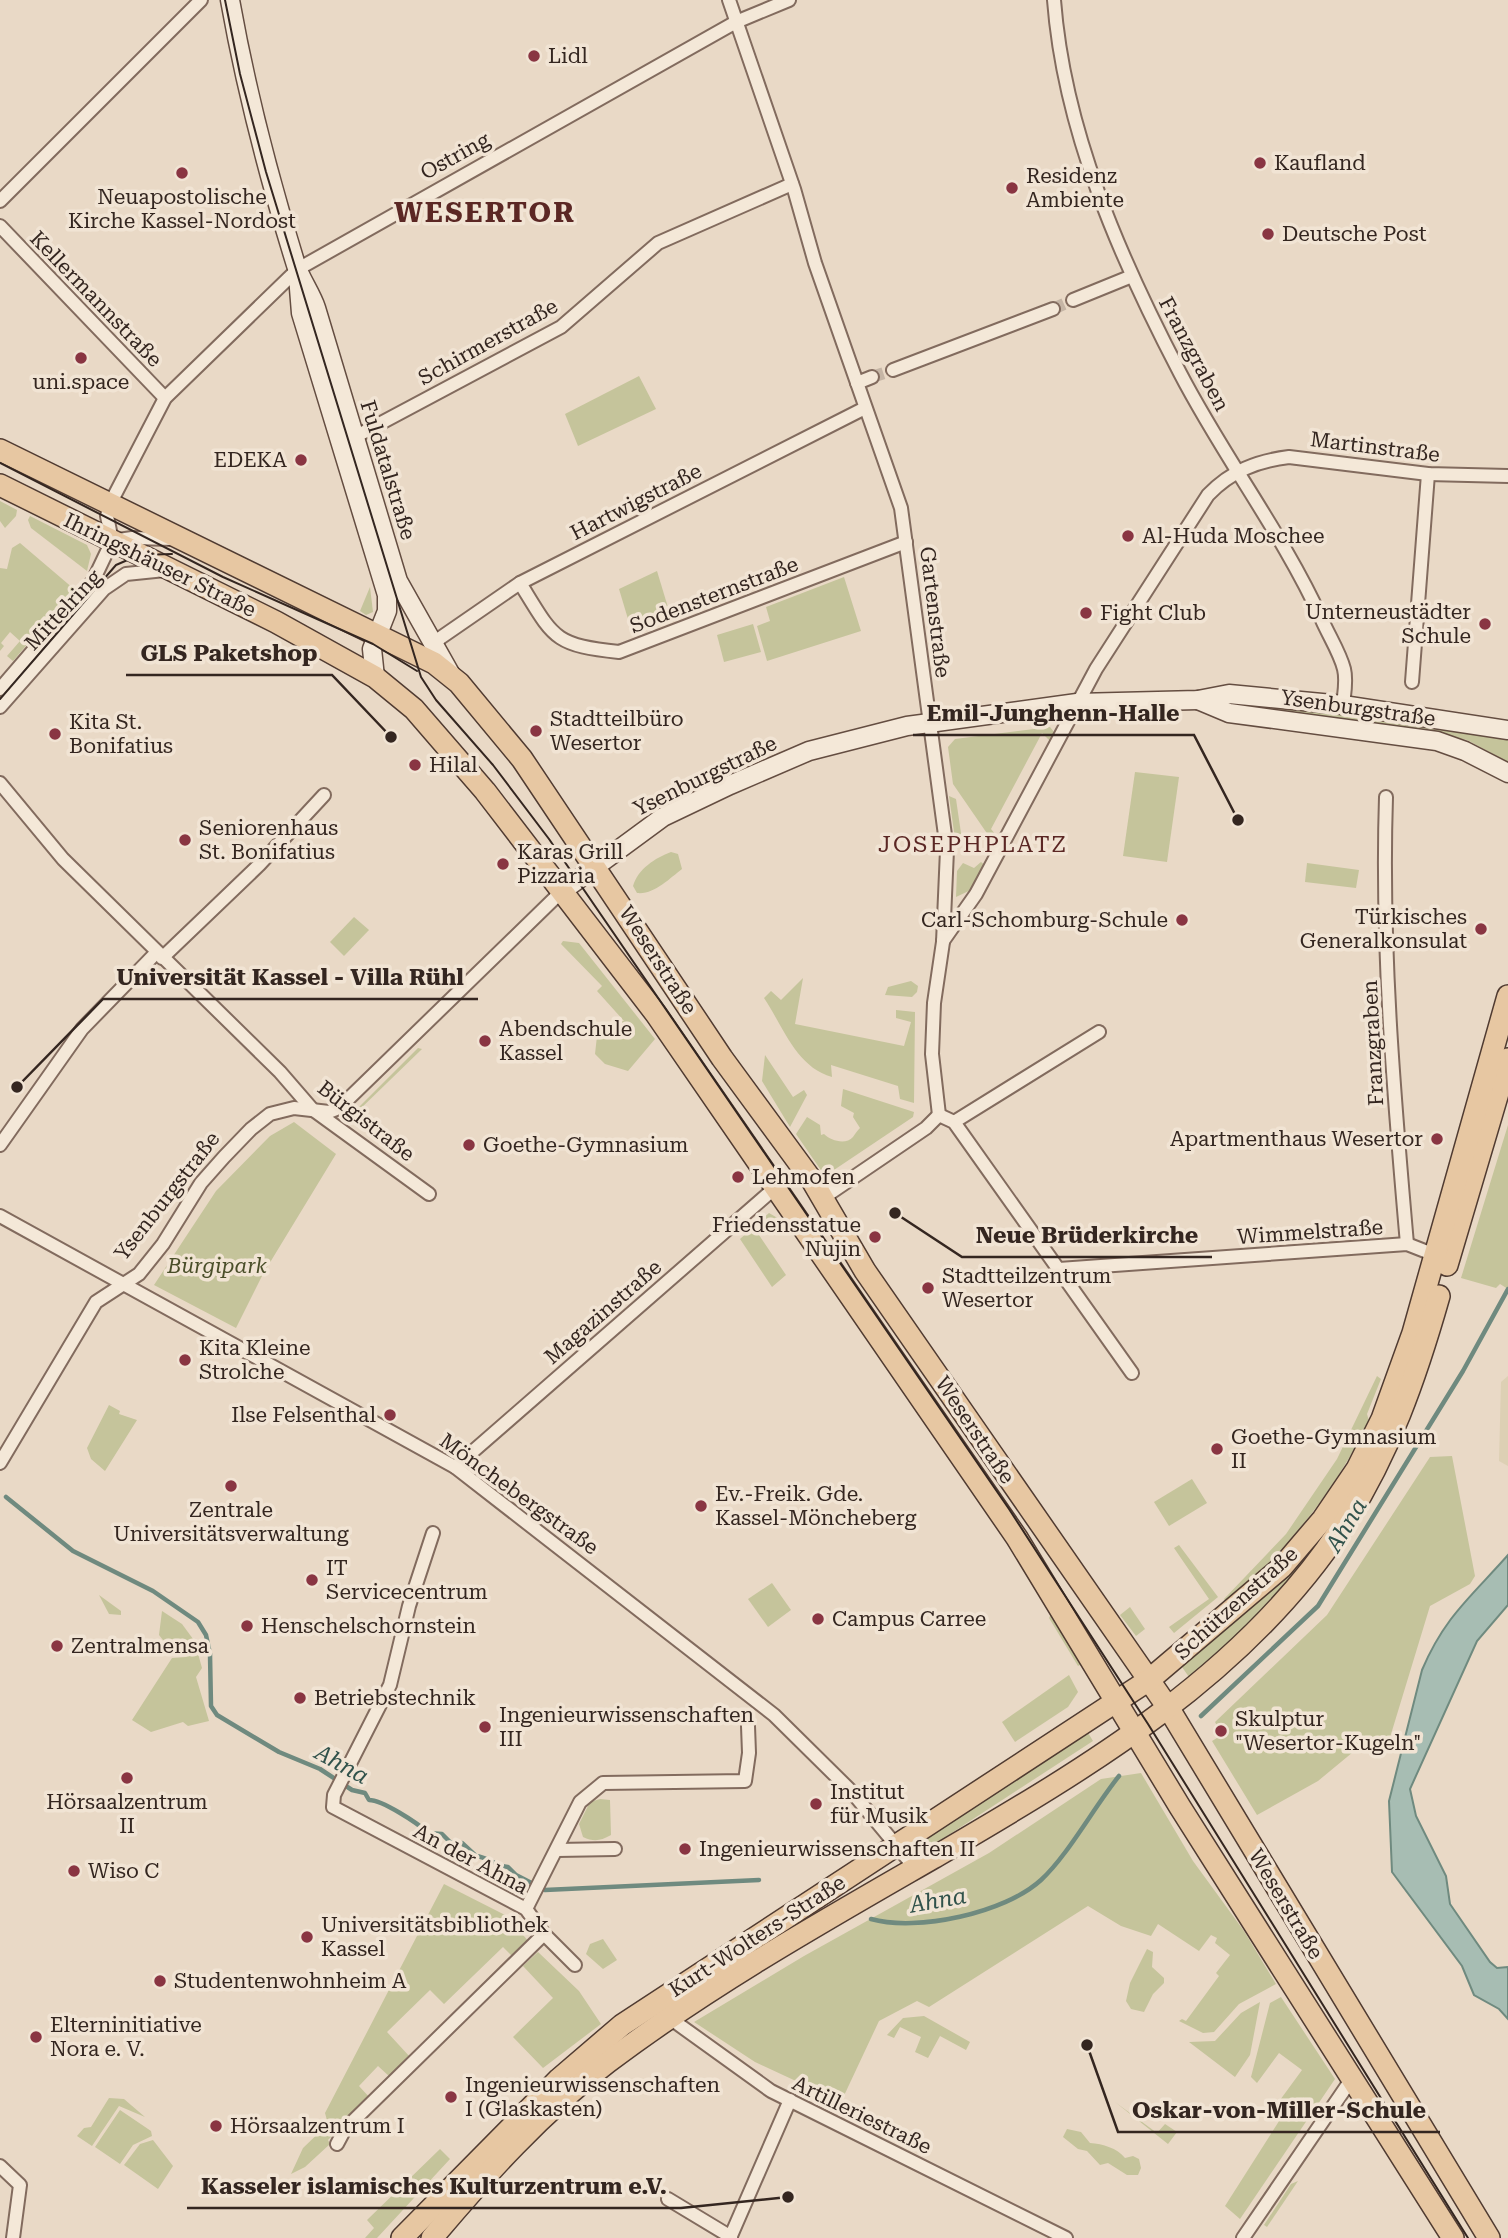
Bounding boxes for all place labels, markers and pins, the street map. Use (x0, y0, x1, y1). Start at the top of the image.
place label: Lidl (548, 44, 588, 68)
marker: Lidl (526, 48, 542, 64)
place label: Kaufland (1274, 151, 1366, 175)
marker: Kaufland (1252, 155, 1268, 171)
place label: Residenz Ambiente (1026, 164, 1124, 212)
marker: Neuapostolische Kirche Kassel-Nordost (174, 165, 190, 181)
marker: Residenz Ambiente (1004, 180, 1020, 196)
place label: Neuapostolische Kirche Kassel-Nordost (68, 185, 296, 233)
place label: Deutsche Post (1282, 222, 1427, 246)
marker: Deutsche Post (1260, 226, 1276, 242)
marker: uni.space (73, 350, 89, 366)
place label: uni.space (33, 370, 129, 394)
place label: EDEKA (213, 448, 287, 472)
marker: EDEKA (293, 452, 309, 468)
place label: Al-Huda Moschee (1142, 524, 1324, 548)
marker: Al-Huda Moschee (1120, 528, 1136, 544)
place label: Unterneustädter Schule (1305, 600, 1471, 648)
place label: Fight Club (1100, 601, 1206, 625)
marker: Fight Club (1078, 605, 1094, 621)
marker: Unterneustädter Schule (1477, 616, 1493, 632)
callout: GLS Paketshop (126, 631, 332, 675)
callout: Emil-Junghenn-Halle (913, 691, 1194, 735)
place label: Stadtteilbüro Wesertor (550, 707, 684, 755)
place label: Kita St. Bonifatius (69, 710, 173, 758)
marker: Stadtteilbüro Wesertor (528, 723, 544, 739)
marker: Kita St. Bonifatius (47, 726, 63, 742)
place label: Hilal (429, 753, 478, 777)
marker: Hilal (407, 757, 423, 773)
place label: Seniorenhaus St. Bonifatius (199, 816, 338, 864)
marker: Seniorenhaus St. Bonifatius (177, 832, 193, 848)
place label: Karas Grill Pizzaria (517, 840, 624, 888)
marker: Karas Grill Pizzaria (495, 856, 511, 872)
place label: Türkisches Generalkonsulat (1300, 905, 1467, 953)
place label: Carl-Schomburg-Schule (921, 908, 1168, 932)
marker: Carl-Schomburg-Schule (1174, 912, 1190, 928)
marker: Türkisches Generalkonsulat (1473, 921, 1489, 937)
callout: Universität Kassel - Villa Rühl (103, 955, 478, 999)
place label: Abendschule Kassel (499, 1017, 632, 1065)
marker: Abendschule Kassel (477, 1033, 493, 1049)
place label: Apartmenthaus Wesertor (1170, 1127, 1423, 1151)
marker: Apartmenthaus Wesertor (1429, 1131, 1445, 1147)
place label: Goethe-Gymnasium (483, 1133, 688, 1157)
marker: Goethe-Gymnasium (461, 1137, 477, 1153)
place label: Lehmofen (752, 1165, 855, 1189)
marker: Lehmofen (730, 1169, 746, 1185)
place label: Friedensstatue Nujin (712, 1213, 861, 1261)
callout: Neue Brüderkirche (962, 1213, 1212, 1257)
marker: Friedensstatue Nujin (867, 1229, 883, 1245)
place label: Stadtteilzentrum Wesertor (942, 1264, 1111, 1312)
marker: Stadtteilzentrum Wesertor (920, 1280, 936, 1296)
place label: Kita Kleine Strolche (199, 1336, 311, 1384)
marker: Kita Kleine Strolche (177, 1352, 193, 1368)
place label: Ilse Felsenthal (231, 1403, 376, 1427)
marker: Ilse Felsenthal (382, 1407, 398, 1423)
place label: Goethe-Gymnasium II (1231, 1425, 1436, 1473)
marker: Goethe-Gymnasium II (1209, 1441, 1225, 1457)
marker: Zentrale Universitätsverwaltung (223, 1478, 239, 1494)
place label: Ev.-Freik. Gde. Kassel-Möncheberg (715, 1482, 916, 1530)
place label: Zentrale Universitätsverwaltung (113, 1498, 349, 1546)
marker: Ev.-Freik. Gde. Kassel-Möncheberg (693, 1498, 709, 1514)
place label: IT Servicecentrum (326, 1556, 488, 1604)
marker: IT Servicecentrum (304, 1572, 320, 1588)
place label: Campus Carree (832, 1607, 986, 1631)
marker: Campus Carree (810, 1611, 826, 1627)
place label: Henschelschornstein (261, 1614, 476, 1638)
marker: Henschelschornstein (239, 1618, 255, 1634)
place label: Zentralmensa (71, 1634, 210, 1658)
marker: Zentralmensa (49, 1638, 65, 1654)
place label: Betriebstechnik (314, 1686, 476, 1710)
marker: Betriebstechnik (292, 1690, 308, 1706)
place label: Ingenieurwissenschaften III (499, 1703, 755, 1751)
place label: Skulptur "Wesertor-Kugeln" (1235, 1707, 1421, 1755)
marker: Ingenieurwissenschaften III (477, 1719, 493, 1735)
marker: Skulptur "Wesertor-Kugeln" (1213, 1723, 1229, 1739)
marker: Hörsaalzentrum II (119, 1770, 135, 1786)
place label: Institut für Musik (830, 1780, 928, 1828)
place label: Hörsaalzentrum II (46, 1790, 208, 1838)
marker: Institut für Musik (808, 1796, 824, 1812)
place label: Ingenieurwissenschaften II (699, 1837, 975, 1861)
marker: Ingenieurwissenschaften II (677, 1841, 693, 1857)
place label: Wiso C (88, 1859, 159, 1883)
marker: Wiso C (66, 1863, 82, 1879)
place label: Universitätsbibliothek Kassel (321, 1913, 549, 1961)
marker: Universitätsbibliothek Kassel (299, 1929, 315, 1945)
place label: Studentenwohnheim A (174, 1969, 407, 1993)
marker: Studentenwohnheim A (152, 1973, 168, 1989)
place label: Elterninitiative Nora e. V. (50, 2013, 202, 2061)
marker: Elterninitiative Nora e. V. (28, 2029, 44, 2045)
place label: Ingenieurwissenschaften I (Glaskasten) (465, 2073, 721, 2121)
callout: Oskar-von-Miller-Schule (1118, 2088, 1440, 2132)
marker: Ingenieurwissenschaften I (Glaskasten) (443, 2089, 459, 2105)
place label: Hörsaalzentrum I (230, 2114, 405, 2138)
marker: Hörsaalzentrum I (208, 2118, 224, 2134)
callout: Kasseler islamisches Kulturzentrum e.V. (187, 2164, 681, 2208)

